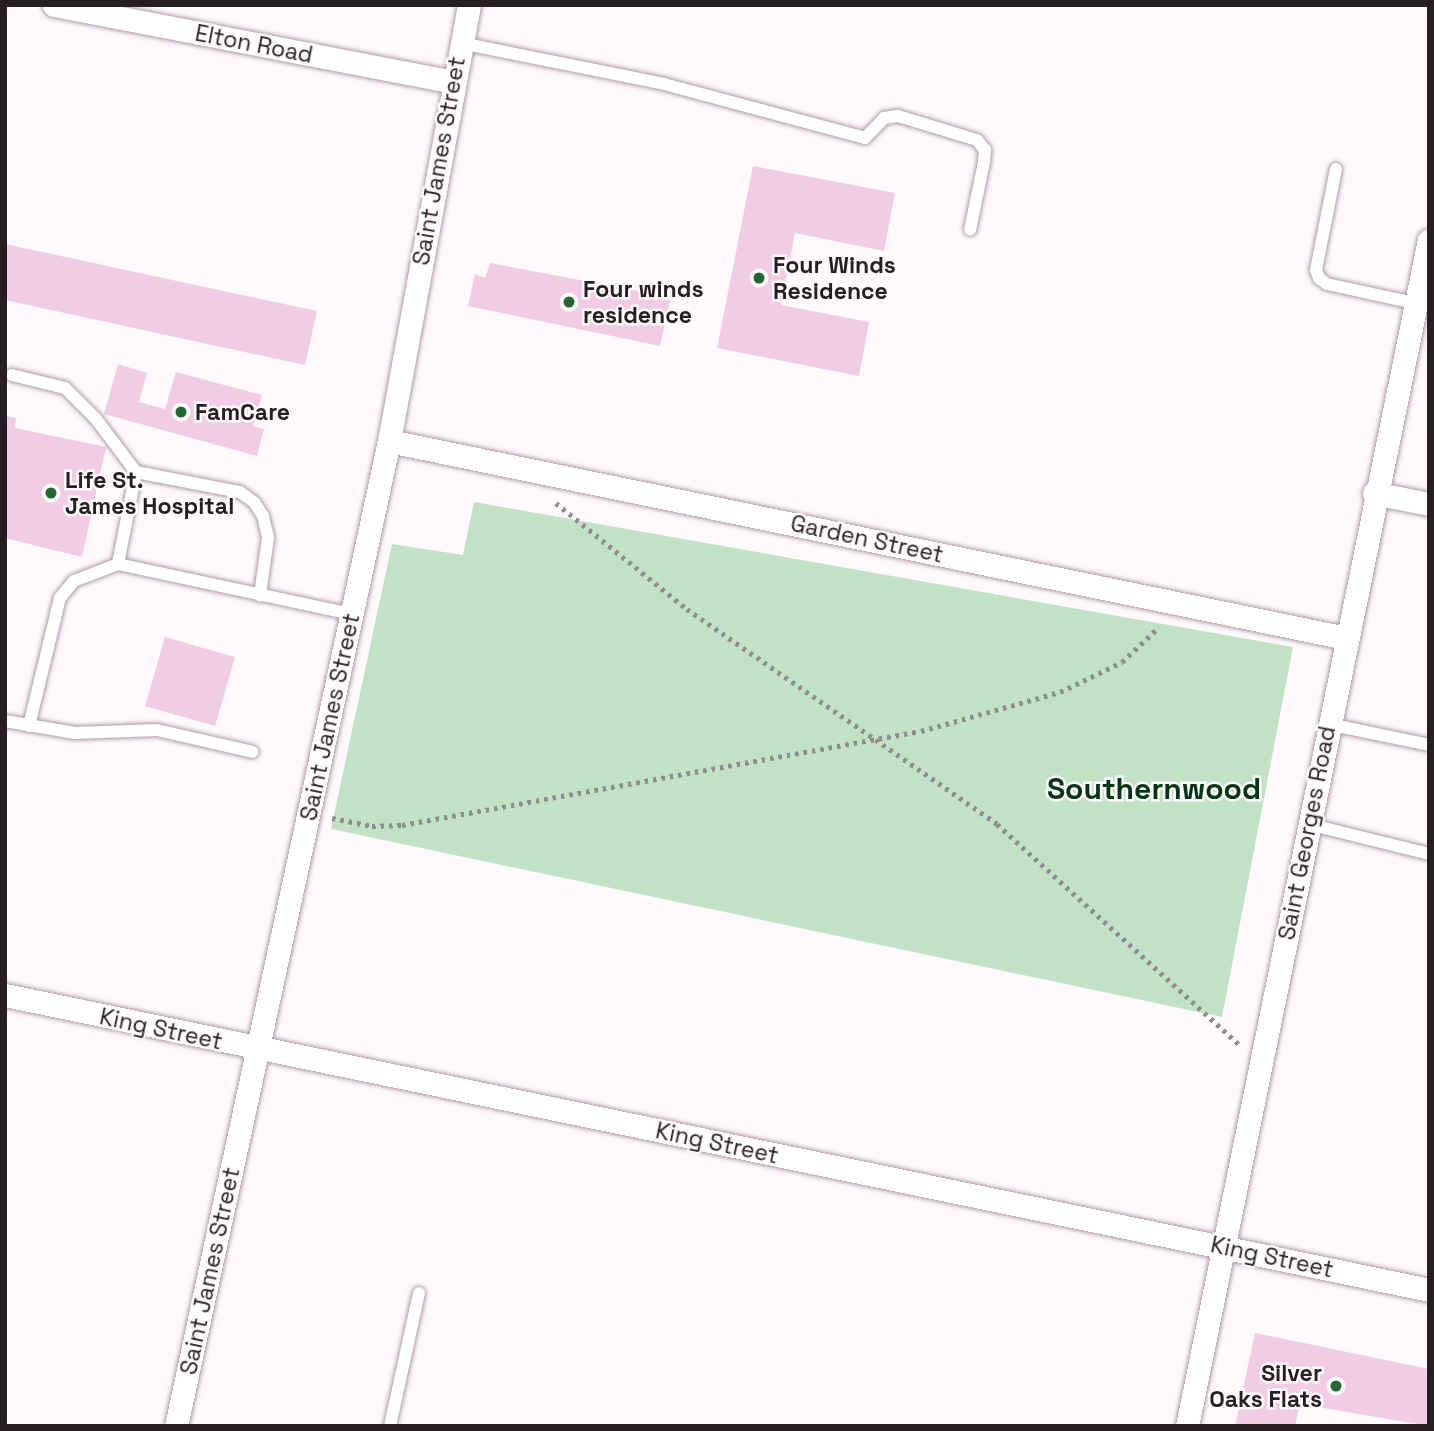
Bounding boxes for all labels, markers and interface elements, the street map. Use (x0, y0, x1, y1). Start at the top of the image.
street label: Elton Road (193, 19, 315, 69)
street label: Saint James Street (407, 55, 471, 267)
place label: Four Winds Residence (773, 251, 896, 305)
marker: Four Winds Residence (751, 270, 767, 286)
place label: Four winds residence (583, 275, 703, 329)
marker: Four winds residence (561, 294, 577, 310)
place label: FamCare (195, 398, 290, 426)
marker: FamCare (173, 404, 189, 420)
place label: Life St. James Hospital (65, 466, 234, 520)
marker: Life St. James Hospital (43, 485, 59, 501)
street label: Garden Street (788, 509, 946, 569)
street label: Saint James Street (295, 611, 365, 823)
street label: Saint Georges Road (1273, 724, 1341, 942)
district label: Southernwood (1047, 771, 1261, 807)
street label: King Street (97, 1003, 225, 1055)
street label: King Street (653, 1117, 781, 1169)
street label: Saint James Street (175, 1165, 245, 1377)
street label: King Street (1208, 1231, 1336, 1283)
place label: Silver Oaks Flats (1209, 1359, 1322, 1413)
marker: Silver Oaks Flats (1328, 1378, 1344, 1394)

